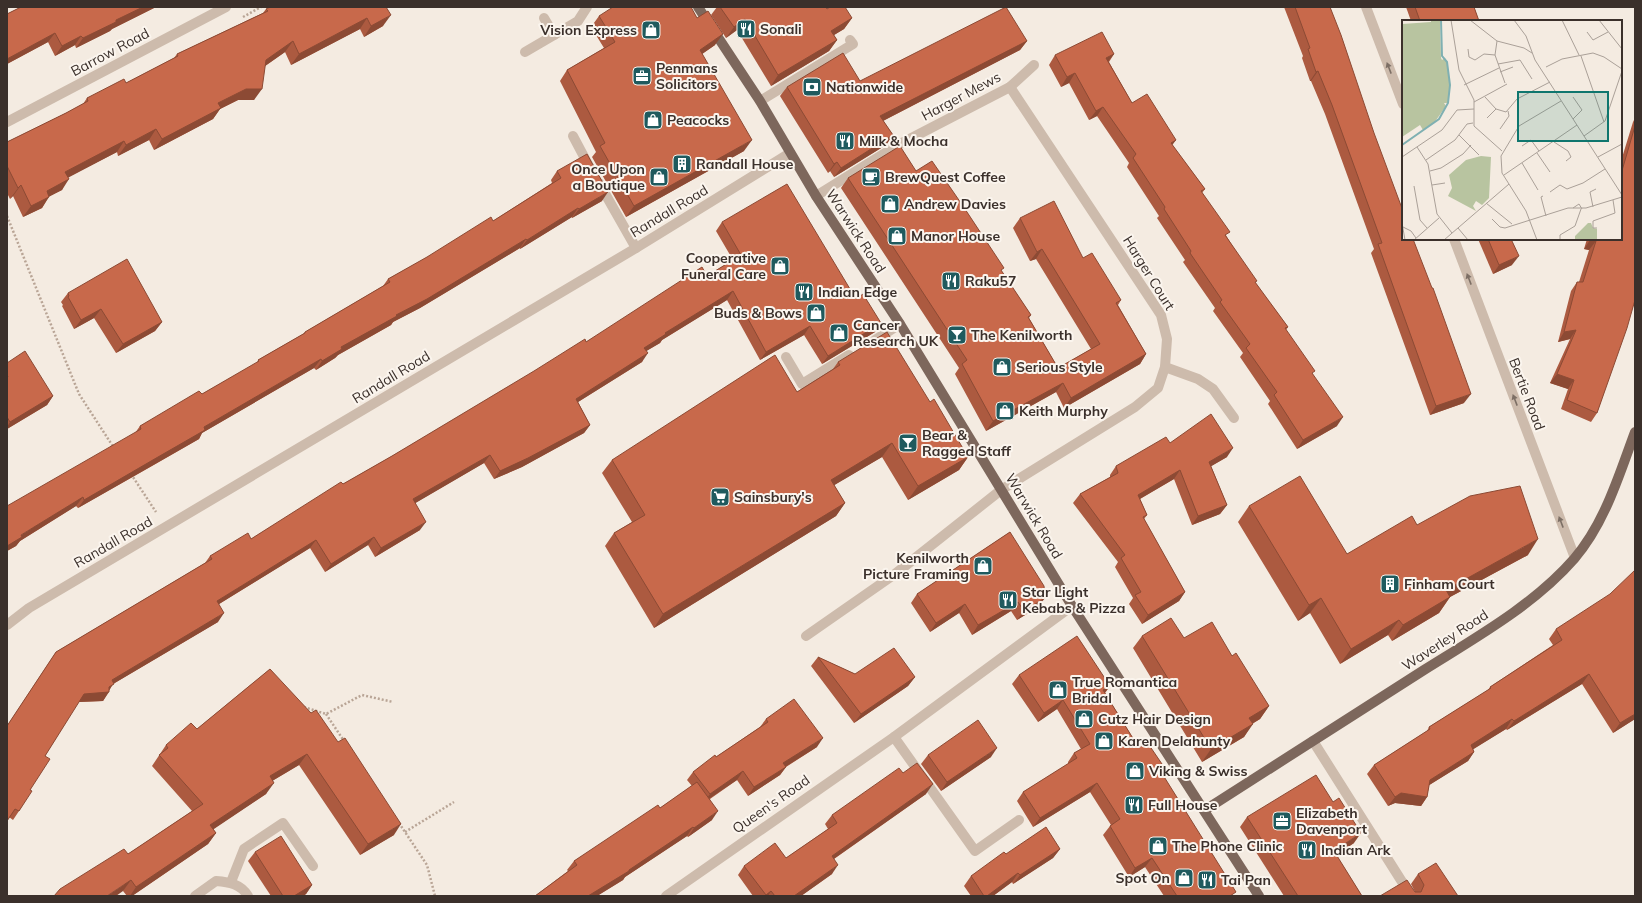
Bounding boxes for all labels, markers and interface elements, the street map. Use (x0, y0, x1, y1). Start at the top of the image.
restaurant icon: Sonali (735, 18, 757, 40)
shop icon: Vision Express (640, 19, 662, 41)
place label: Sonali (760, 20, 802, 38)
inset map (1402, 20, 1622, 240)
place label: Vision Express (539, 21, 637, 39)
street label: Barrow Road (68, 24, 152, 80)
place label: Penmans Solicitors (656, 59, 718, 93)
one-way arrow (1386, 61, 1392, 73)
office icon: Penmans Solicitors (631, 65, 653, 87)
street label: Harger Mews (918, 68, 1004, 124)
bank icon: Nationwide (801, 76, 823, 98)
place label: Nationwide (826, 78, 904, 96)
shop icon: Peacocks (642, 109, 664, 131)
place label: Peacocks (667, 111, 729, 129)
restaurant icon: Milk & Mocha (834, 130, 856, 152)
place label: Milk & Mocha (859, 132, 948, 150)
building icon: Randall House (671, 153, 693, 175)
place label: Randall House (696, 155, 794, 173)
place label: Once Upon a Boutique (571, 160, 645, 194)
shop icon: Once Upon a Boutique (648, 166, 670, 188)
cafe icon: BrewQuest Coffee (860, 166, 882, 188)
place label: BrewQuest Coffee (885, 168, 1006, 186)
street label: Randall Road (627, 181, 711, 241)
street label: Warwick Road (822, 186, 890, 276)
shop icon: Andrew Davies (879, 193, 901, 215)
place label: Andrew Davies (904, 195, 1006, 213)
shop icon: Manor House (886, 225, 908, 247)
place label: Manor House (911, 227, 1000, 245)
street label: Harger Court (1119, 232, 1179, 314)
place label: Cooperative Funeral Care (681, 249, 766, 283)
shop icon: Cooperative Funeral Care (769, 255, 791, 277)
restaurant icon: Raku57 (940, 270, 962, 292)
place label: Raku57 (965, 272, 1016, 290)
one-way arrow (1465, 272, 1471, 284)
restaurant icon: Indian Edge (793, 281, 815, 303)
place label: Indian Edge (818, 283, 897, 301)
shop icon: Buds & Bows (805, 302, 827, 324)
place label: Buds & Bows (714, 304, 802, 322)
place label: Cancer Research UK (853, 316, 939, 350)
shop icon: Cancer Research UK (828, 322, 850, 344)
bar icon: The Kenilworth (946, 324, 968, 346)
place label: The Kenilworth (971, 326, 1072, 344)
street label: Randall Road (349, 347, 433, 407)
street label: Bertie Road (1505, 355, 1549, 433)
shop icon: Serious Style (991, 356, 1013, 378)
place label: Serious Style (1016, 358, 1103, 376)
one-way arrow (1511, 394, 1517, 406)
shop icon: Keith Murphy (994, 400, 1016, 422)
place label: Keith Murphy (1019, 402, 1108, 420)
place label: Bear & Ragged Staff (922, 426, 1012, 460)
bar icon: Bear & Ragged Staff (897, 432, 919, 454)
street label: Warwick Road (1001, 470, 1067, 562)
supermarket icon: Sainsbury's (709, 486, 731, 508)
place label: Sainsbury's (734, 488, 812, 506)
street label: Randall Road (71, 512, 155, 572)
one-way arrow (1557, 515, 1563, 527)
place label: Kenilworth Picture Framing (863, 549, 969, 583)
shop icon: Kenilworth Picture Framing (972, 555, 994, 577)
building icon: Finham Court (1379, 573, 1401, 595)
place label: Finham Court (1404, 575, 1495, 593)
place label: Star Light Kebabs & Pizza (1022, 583, 1126, 617)
restaurant icon: Star Light Kebabs & Pizza (997, 589, 1019, 611)
street label: Waverley Road (1398, 605, 1492, 675)
place label: True Romantica Bridal (1072, 673, 1177, 707)
shop icon: True Romantica Bridal (1047, 679, 1069, 701)
shop icon: Cutz Hair Design (1073, 708, 1095, 730)
place label: Cutz Hair Design (1098, 710, 1211, 728)
shop icon: Karen Delahunty (1093, 730, 1115, 752)
place label: Karen Delahunty (1118, 732, 1231, 750)
shop icon: Viking & Swiss (1124, 760, 1146, 782)
place label: Viking & Swiss (1148, 762, 1248, 780)
street label: Queen's Road (729, 771, 813, 837)
restaurant icon: Full House (1123, 794, 1145, 816)
place label: Full House (1148, 796, 1218, 814)
place label: Elizabeth Davenport (1296, 804, 1368, 838)
office icon: Elizabeth Davenport (1271, 810, 1293, 832)
shop icon: The Phone Clinic (1147, 835, 1169, 857)
place label: The Phone Clinic (1172, 837, 1283, 855)
restaurant icon: Indian Ark (1296, 839, 1318, 861)
place label: Indian Ark (1321, 841, 1391, 859)
shop icon: Spot On (1173, 867, 1195, 889)
place label: Spot On (1115, 869, 1170, 887)
restaurant icon: Tai Pan (1196, 869, 1218, 891)
place label: Tai Pan (1221, 871, 1271, 889)

